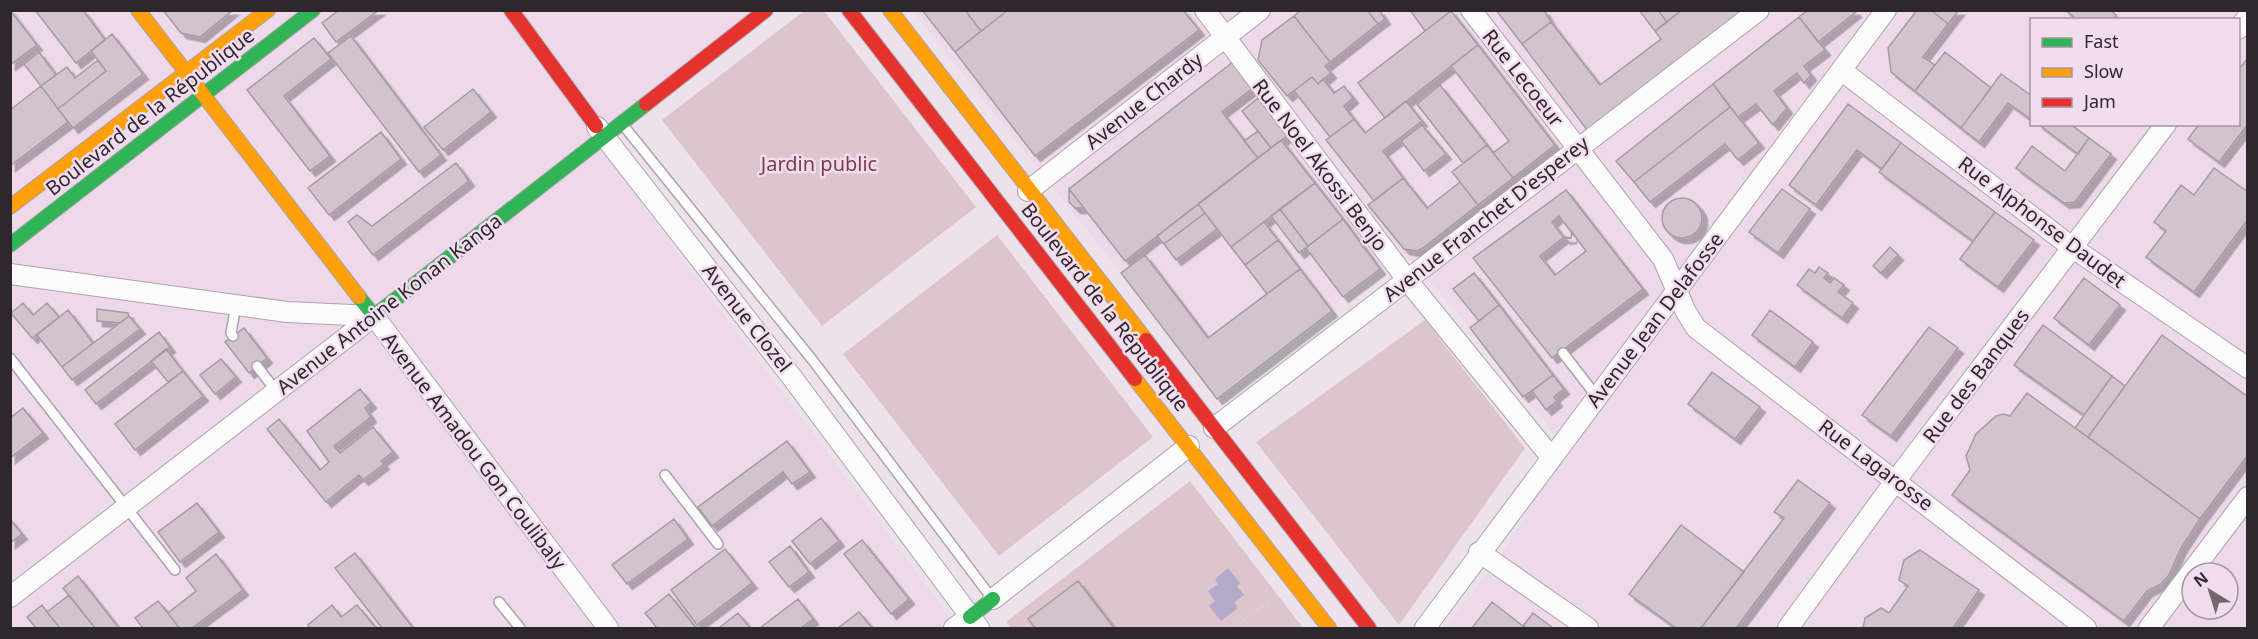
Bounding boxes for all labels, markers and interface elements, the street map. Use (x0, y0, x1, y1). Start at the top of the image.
legend (2030, 18, 2240, 126)
street label: Boulevard de la République (40, 22, 259, 202)
street label: Rue Lecoeur (1477, 23, 1570, 132)
text: Fast (2084, 29, 2119, 53)
street label: Avenue Chardy (1079, 46, 1209, 155)
text: Slow (2084, 59, 2123, 83)
street label: Rue Noel Akossi Benjo (1247, 73, 1394, 256)
text: Jam (2082, 89, 2116, 113)
street label: Avenue Franchet D'esperey (1377, 129, 1595, 307)
park label: Jardin public (759, 150, 877, 177)
street label: Rue Alphonse Daudet (1953, 150, 2132, 294)
street label: Boulevard de la République (1015, 197, 1195, 416)
street label: Avenue Antoine Konan Kanga (270, 207, 507, 400)
street label: Avenue Jean Delafosse (1580, 227, 1729, 413)
street label: Avenue Clozel (696, 258, 798, 378)
street label: Rue des Banques (1916, 303, 2035, 448)
street label: Avenue Amadou Gon Coulibaly (376, 327, 573, 576)
street label: Rue Lagarosse (1814, 413, 1939, 517)
north arrow (2180, 561, 2240, 621)
text: N (2189, 567, 2213, 592)

